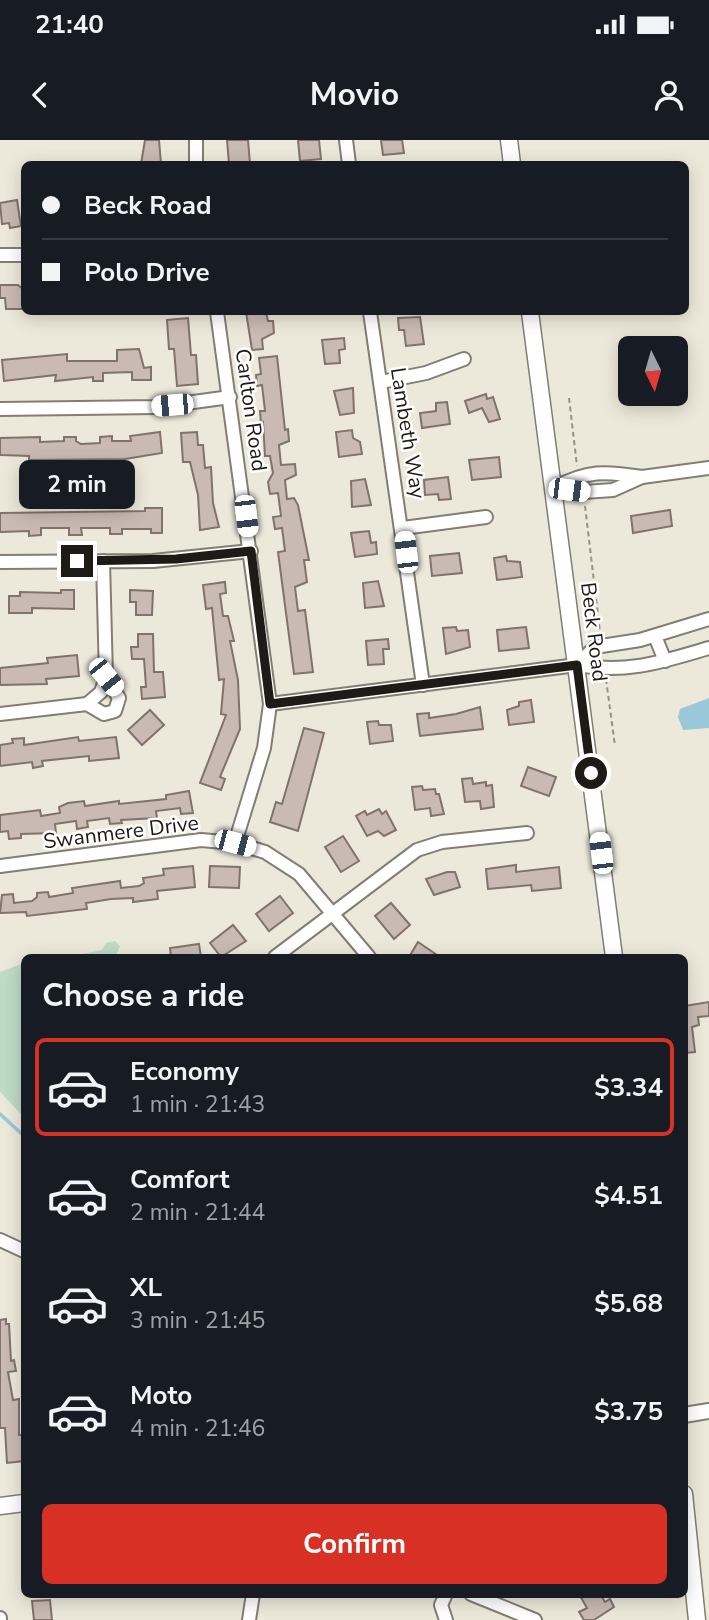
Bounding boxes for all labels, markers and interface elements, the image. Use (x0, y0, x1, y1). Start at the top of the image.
text: 21:40 (35, 7, 104, 42)
text: Movio (310, 73, 399, 116)
icon: back (21, 76, 59, 114)
icon: person (650, 76, 688, 114)
text: Beck Road (84, 188, 212, 223)
text: Polo Drive (84, 255, 210, 290)
north arrow (618, 336, 688, 406)
map controls (618, 336, 688, 406)
street label: Carlton Road (229, 347, 273, 473)
street label: Lambeth Way (384, 365, 432, 501)
car (151, 393, 194, 417)
callout: 2 min (19, 460, 135, 508)
text: 2 min (47, 469, 107, 500)
car (547, 477, 592, 503)
car (234, 494, 259, 538)
car (394, 530, 419, 574)
route end (61, 545, 93, 577)
street label: Beck Road (574, 581, 614, 683)
car (85, 654, 128, 700)
route start (575, 757, 607, 789)
street label: Swanmere Drive (42, 809, 200, 855)
car (212, 827, 259, 859)
car (589, 831, 614, 875)
text: Choose a ride (42, 974, 244, 1017)
text: Economy (130, 1054, 239, 1089)
icon: car (46, 1056, 109, 1119)
text: $3.34 (594, 1070, 663, 1105)
text: 1 min · 21:43 (130, 1089, 265, 1120)
text: Comfort (130, 1162, 230, 1197)
icon: car (46, 1164, 109, 1227)
text: $4.51 (594, 1178, 663, 1213)
text: 2 min · 21:44 (130, 1197, 265, 1228)
text: XL (130, 1270, 162, 1305)
icon: car (46, 1272, 109, 1335)
text: $5.68 (594, 1286, 663, 1321)
text: 3 min · 21:45 (130, 1305, 265, 1336)
text: Moto (130, 1378, 192, 1413)
icon: car (46, 1380, 109, 1443)
text: $3.75 (594, 1394, 663, 1429)
text: 4 min · 21:46 (130, 1413, 265, 1444)
button: Confirm (42, 1504, 667, 1584)

